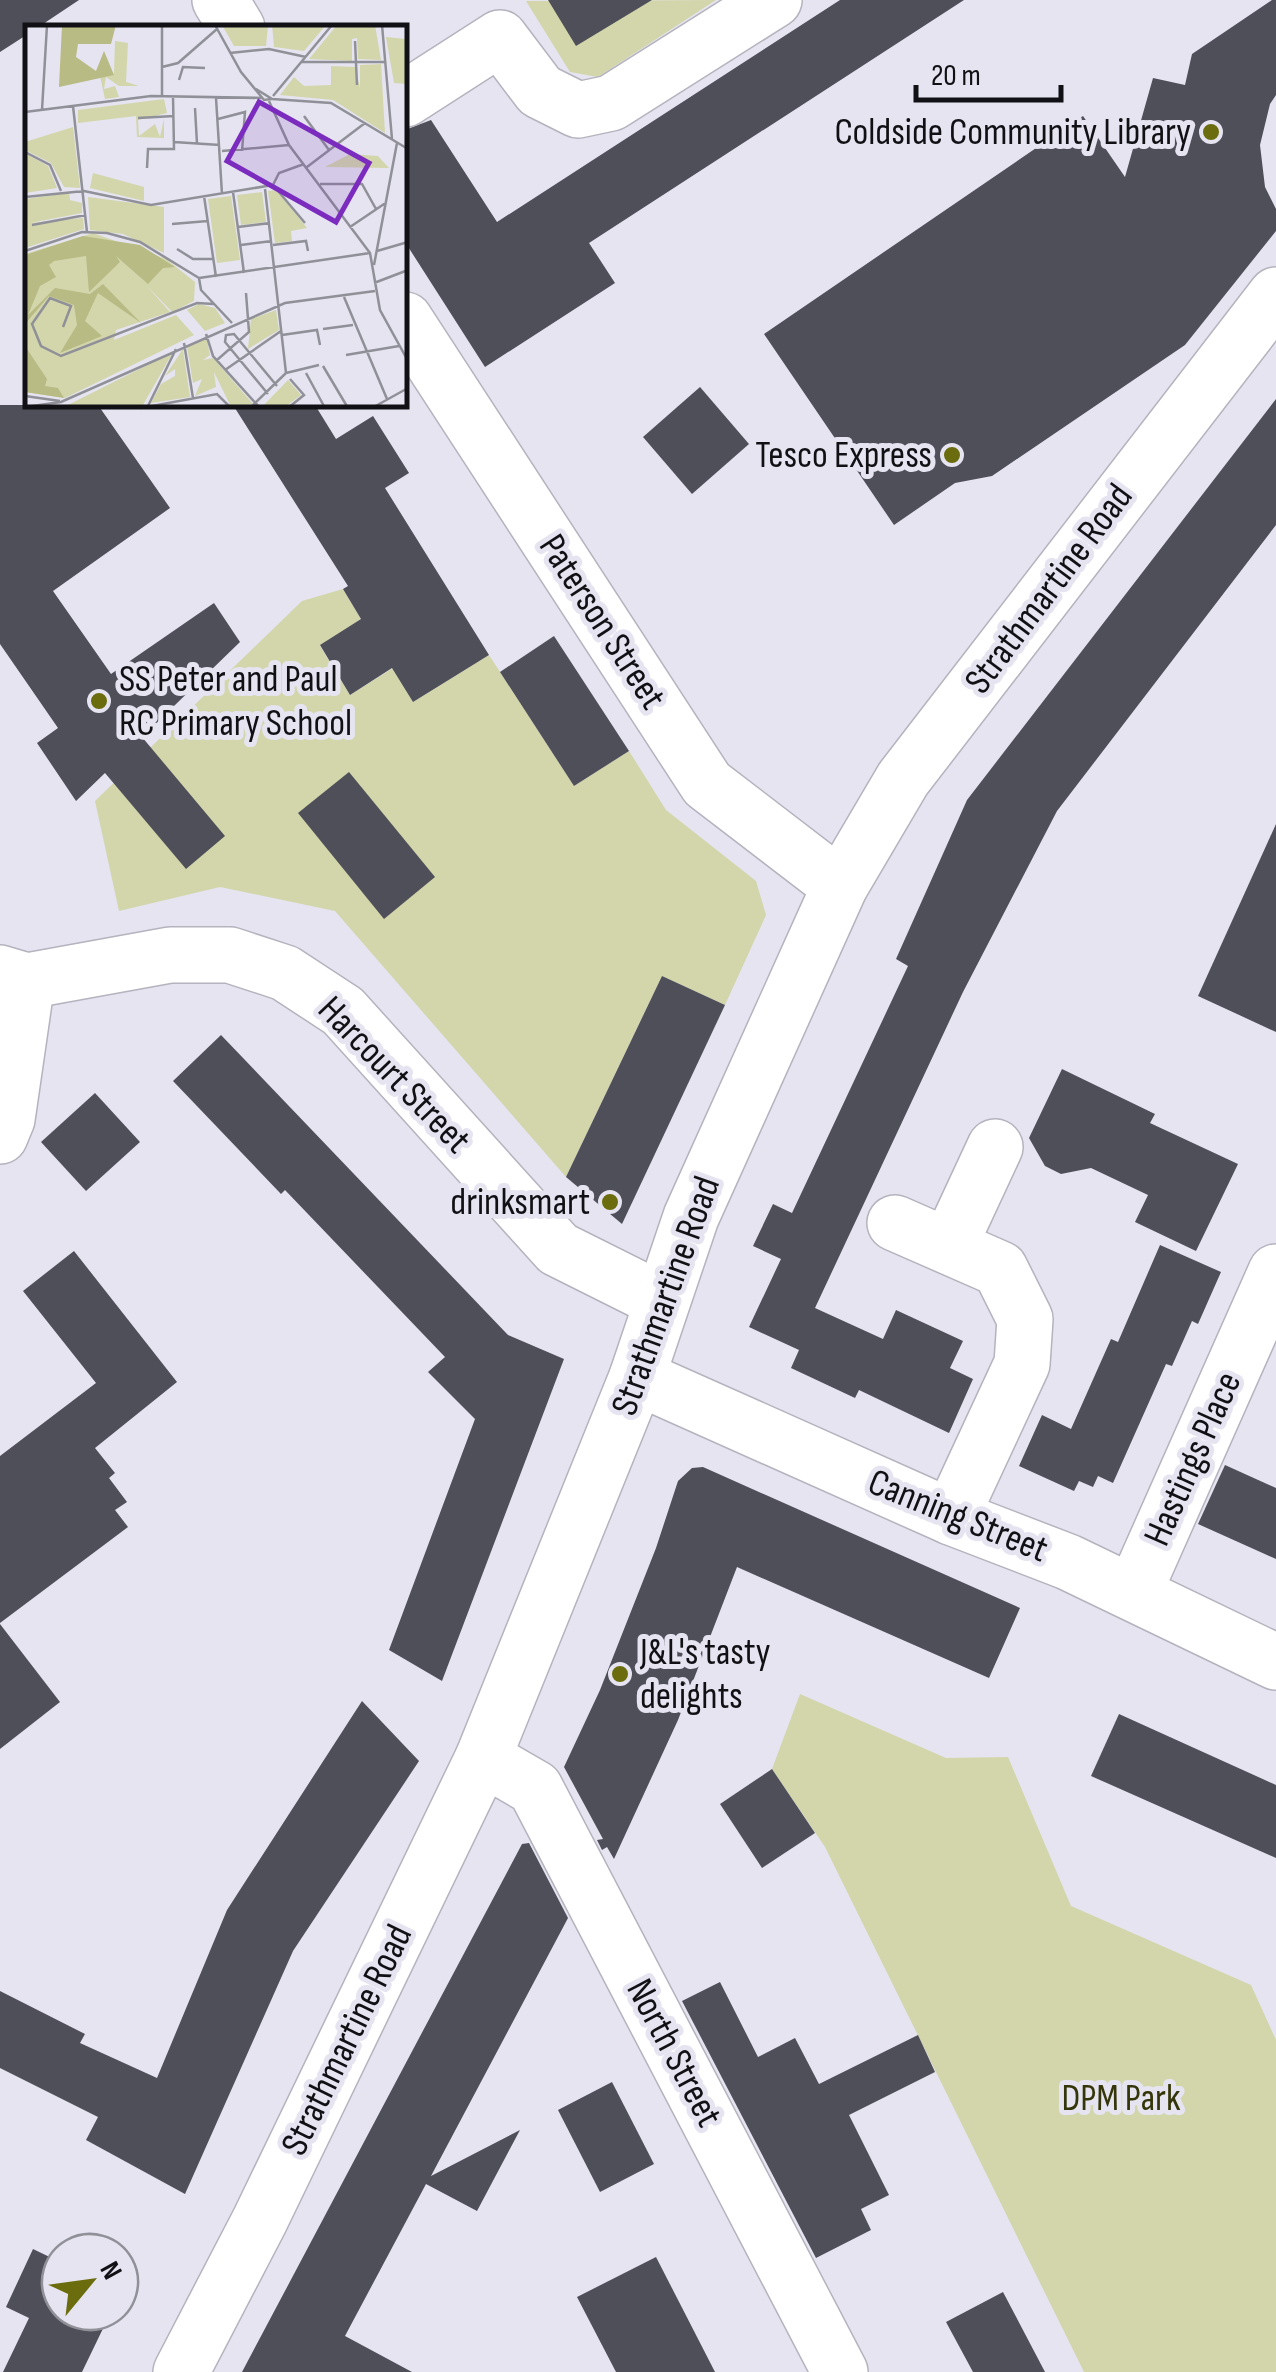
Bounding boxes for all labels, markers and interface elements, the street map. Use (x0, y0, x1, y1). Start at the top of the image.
inset map (25, 25, 408, 408)
scale bar (916, 40, 1061, 102)
text: 20 m (931, 58, 981, 94)
place label: Coldside Community Library (834, 110, 1191, 155)
marker: Coldside Community Library (1200, 121, 1222, 143)
place label: Tesco Express (755, 433, 932, 478)
marker: Tesco Express (941, 444, 963, 466)
street label: Strathmartine Road (956, 475, 1142, 703)
street label: Paterson Street (529, 526, 675, 718)
place label: SS Peter and Paul RC Primary School (119, 657, 352, 746)
marker: SS Peter and Paul RC Primary School (88, 690, 110, 712)
street label: Harcourt Street (308, 987, 480, 1163)
street label: Strathmartine Road (602, 1171, 730, 1421)
place label: drinksmart (450, 1180, 590, 1225)
marker: drinksmart (599, 1191, 621, 1213)
street label: Hastings Place (1135, 1365, 1251, 1553)
street label: Canning Street (862, 1460, 1054, 1572)
place label: J&L's tasty delights (639, 1630, 771, 1719)
marker: J&L's tasty delights (609, 1663, 631, 1685)
street label: Strathmartine Road (272, 1918, 422, 2162)
street label: North Street (616, 1972, 732, 2134)
park label: DPM Park (1062, 2076, 1181, 2121)
north arrow (40, 2232, 140, 2332)
text: N (92, 2256, 129, 2285)

